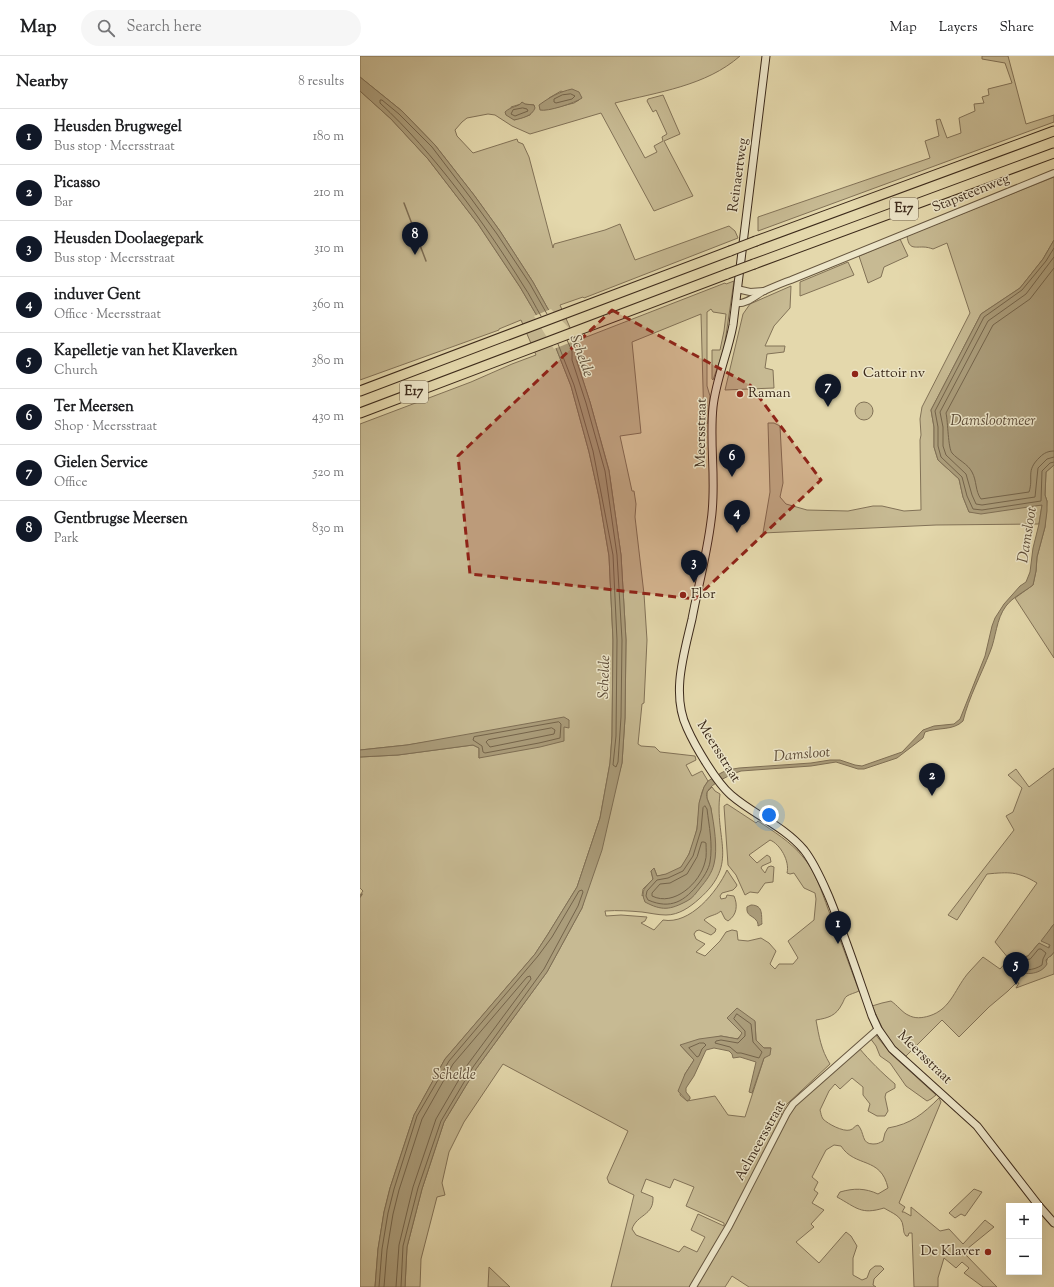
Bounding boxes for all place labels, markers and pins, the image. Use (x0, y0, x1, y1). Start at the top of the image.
pin: 8 (402, 222, 428, 255)
place label: Cattoir nv (863, 364, 926, 384)
marker: Cattoir nv (850, 369, 860, 379)
pin: 7 (815, 374, 841, 407)
place label: Raman (748, 384, 791, 404)
marker: Raman (735, 389, 745, 399)
pin: 6 (719, 444, 745, 477)
pin: 4 (724, 500, 750, 533)
pin: 3 (681, 550, 707, 583)
place label: Flor (691, 585, 716, 605)
marker: Flor (678, 590, 688, 600)
pin: 2 (919, 763, 945, 796)
pin: 1 (825, 911, 851, 944)
pin: 5 (1003, 952, 1029, 985)
place label: De Klaver (920, 1242, 981, 1262)
marker: De Klaver (983, 1247, 993, 1257)

